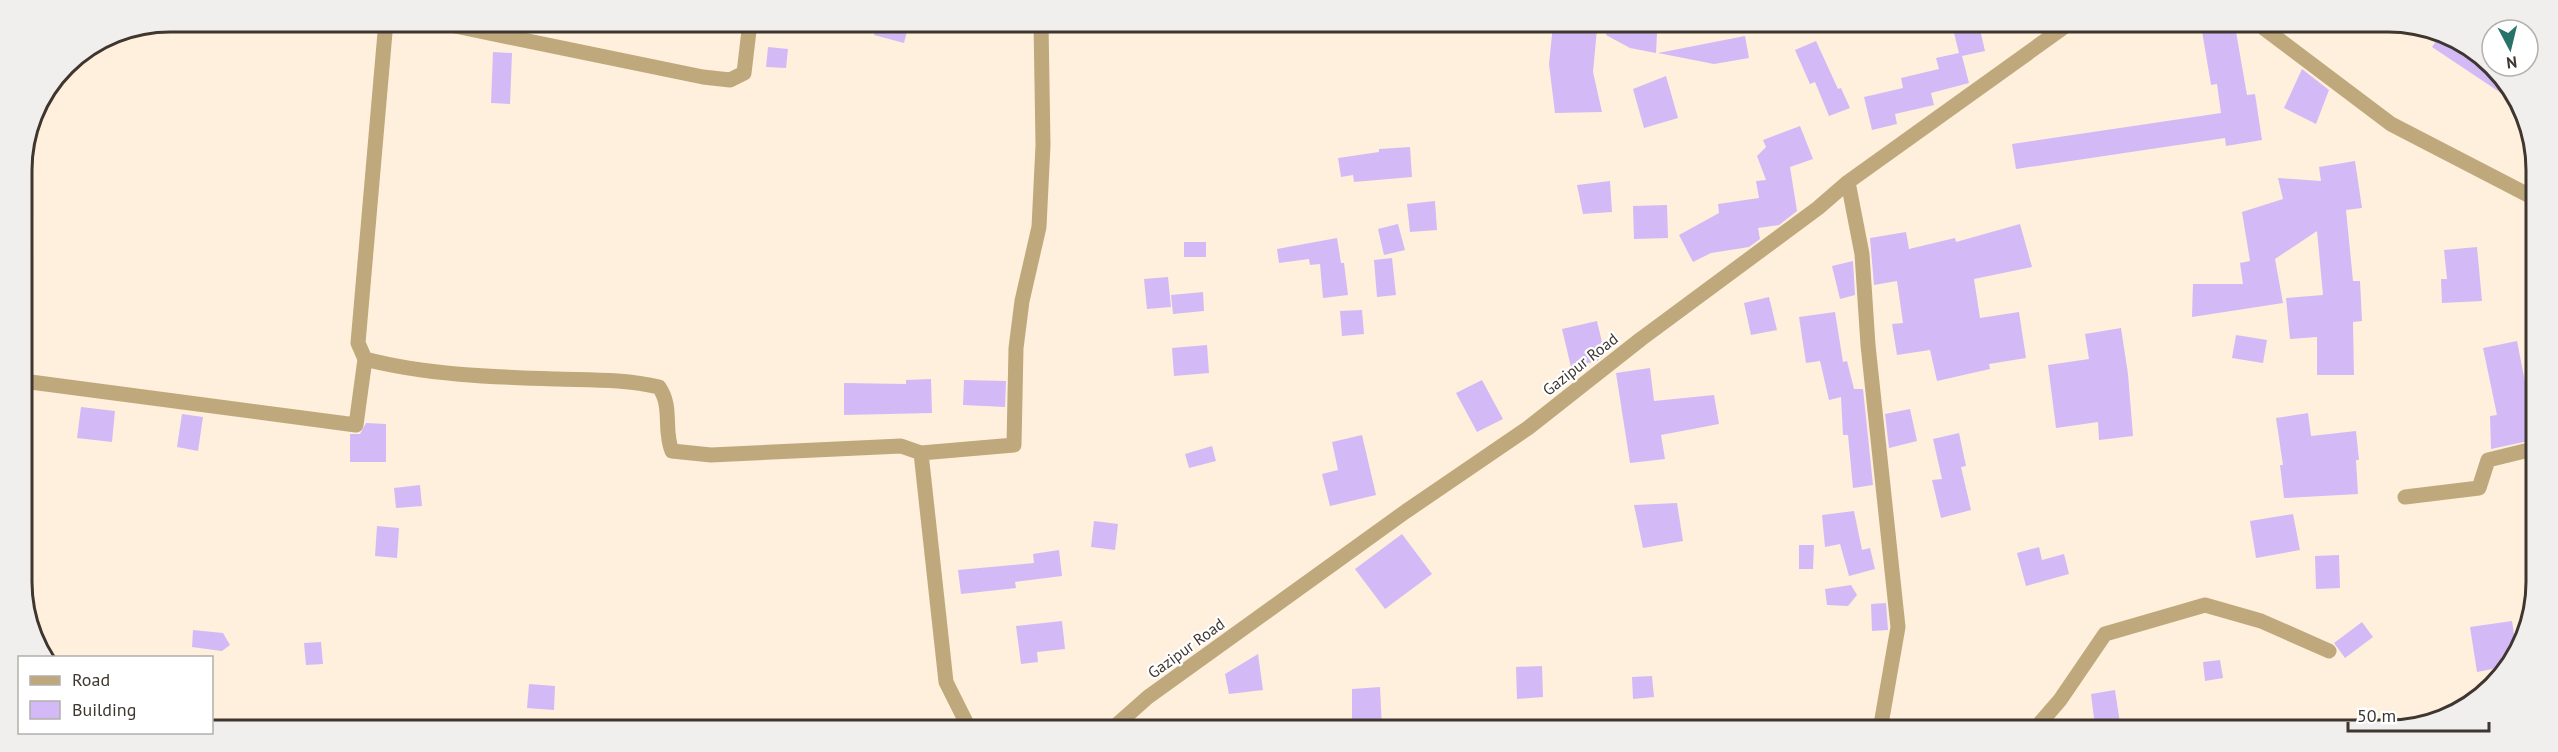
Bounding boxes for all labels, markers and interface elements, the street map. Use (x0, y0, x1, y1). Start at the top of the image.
north arrow (2480, 18, 2540, 78)
text: N (2505, 52, 2518, 73)
street label: Gazipur Road (1538, 328, 1622, 400)
street label: Gazipur Road (1144, 613, 1228, 683)
legend (18, 656, 213, 734)
text: Road (72, 668, 110, 691)
scale bar (2348, 695, 2489, 733)
text: Building (72, 698, 136, 721)
text: 50 m (2357, 704, 2396, 727)

